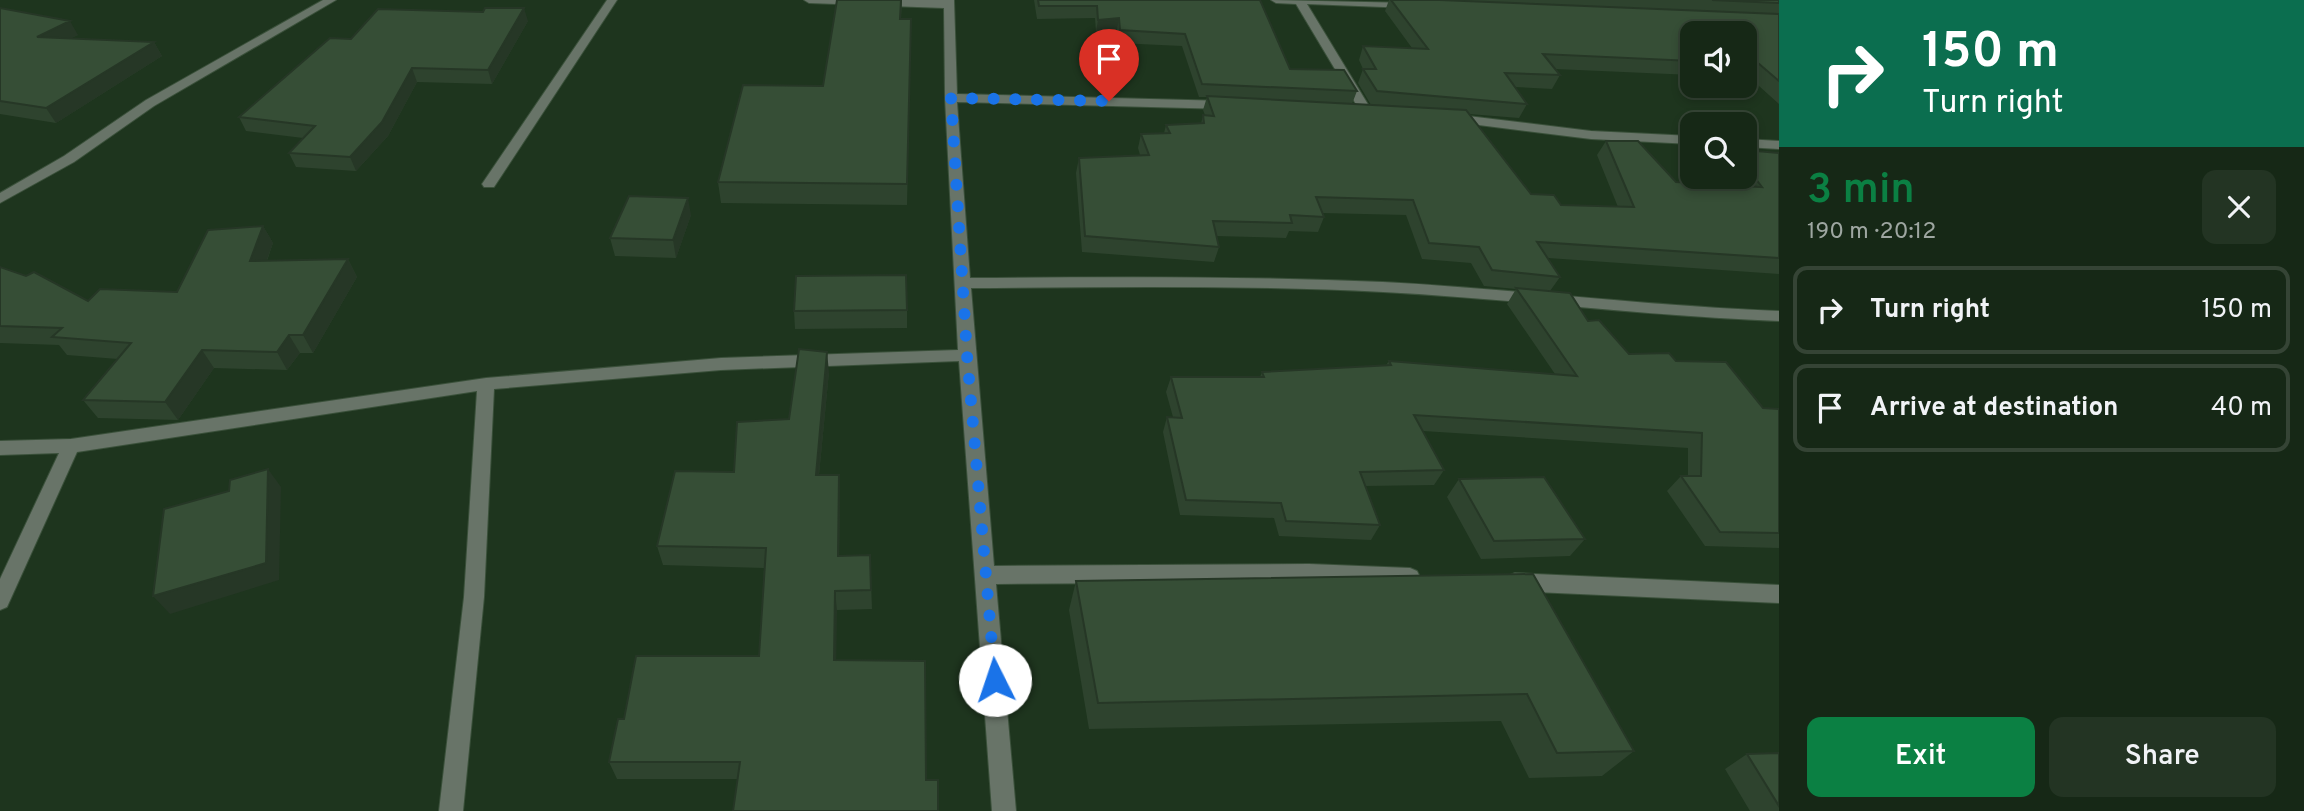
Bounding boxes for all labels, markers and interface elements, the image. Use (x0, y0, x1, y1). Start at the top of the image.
map controls (1680, 21, 1757, 189)
button: sound (1680, 21, 1757, 98)
text: 150 m (1922, 23, 2059, 85)
icon: right (1807, 28, 1898, 119)
pin (1079, 29, 1139, 101)
icon: arrive (1090, 40, 1128, 78)
text: Turn right (1922, 84, 2064, 124)
button: search (1680, 112, 1757, 189)
text: 3 min (1807, 165, 1915, 218)
button: close (2202, 170, 2276, 244)
text: 190 m · 20:12 (1807, 218, 1936, 247)
icon: right (1811, 291, 1849, 329)
text: Turn right (1870, 294, 1990, 327)
text: 150 m (2201, 294, 2272, 327)
icon: arrive (1811, 389, 1849, 427)
text: Arrive at destination (1870, 392, 2118, 425)
text: 40 m (2211, 392, 2272, 425)
position arrow (958, 643, 1032, 717)
button: Exit (1807, 717, 2035, 797)
button: Share (2049, 717, 2276, 797)

